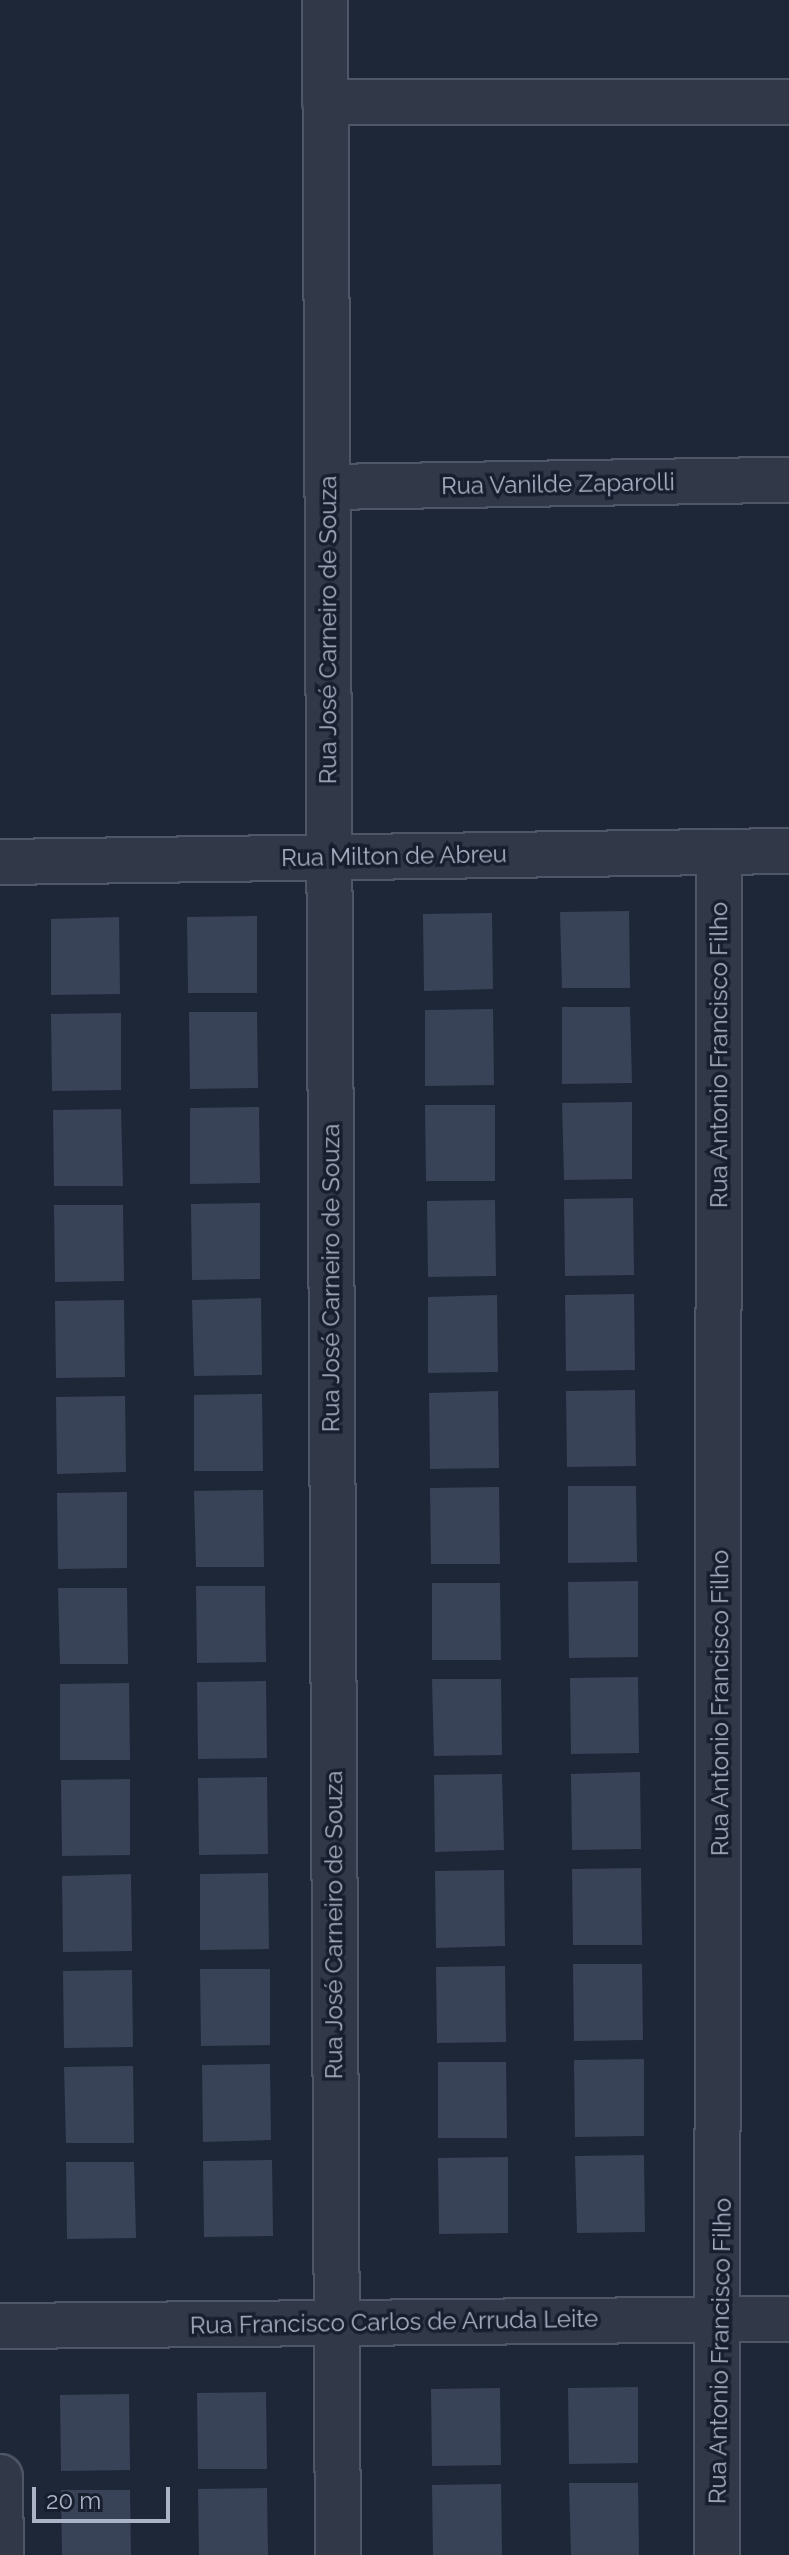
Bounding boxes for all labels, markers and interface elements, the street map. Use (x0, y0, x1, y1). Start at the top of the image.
street label: Rua Vanilde Zaparolli (440, 468, 676, 500)
street label: Rua José Carneiro de Souza (314, 475, 342, 785)
street label: Rua Milton de Abreu (281, 840, 507, 872)
street label: Rua Antonio Francisco Filho (705, 901, 733, 1209)
street label: Rua José Carneiro de Souza (317, 1123, 345, 1433)
street label: Rua Antonio Francisco Filho (706, 1549, 734, 1857)
street label: Rua José Carneiro de Souza (320, 1770, 348, 2080)
street label: Rua Antonio Francisco Filho (703, 2197, 737, 2505)
street label: Rua Francisco Carlos de Arruda Leite (189, 2304, 599, 2340)
scale bar (36, 2471, 174, 2521)
text: 20 m (46, 2486, 101, 2515)

